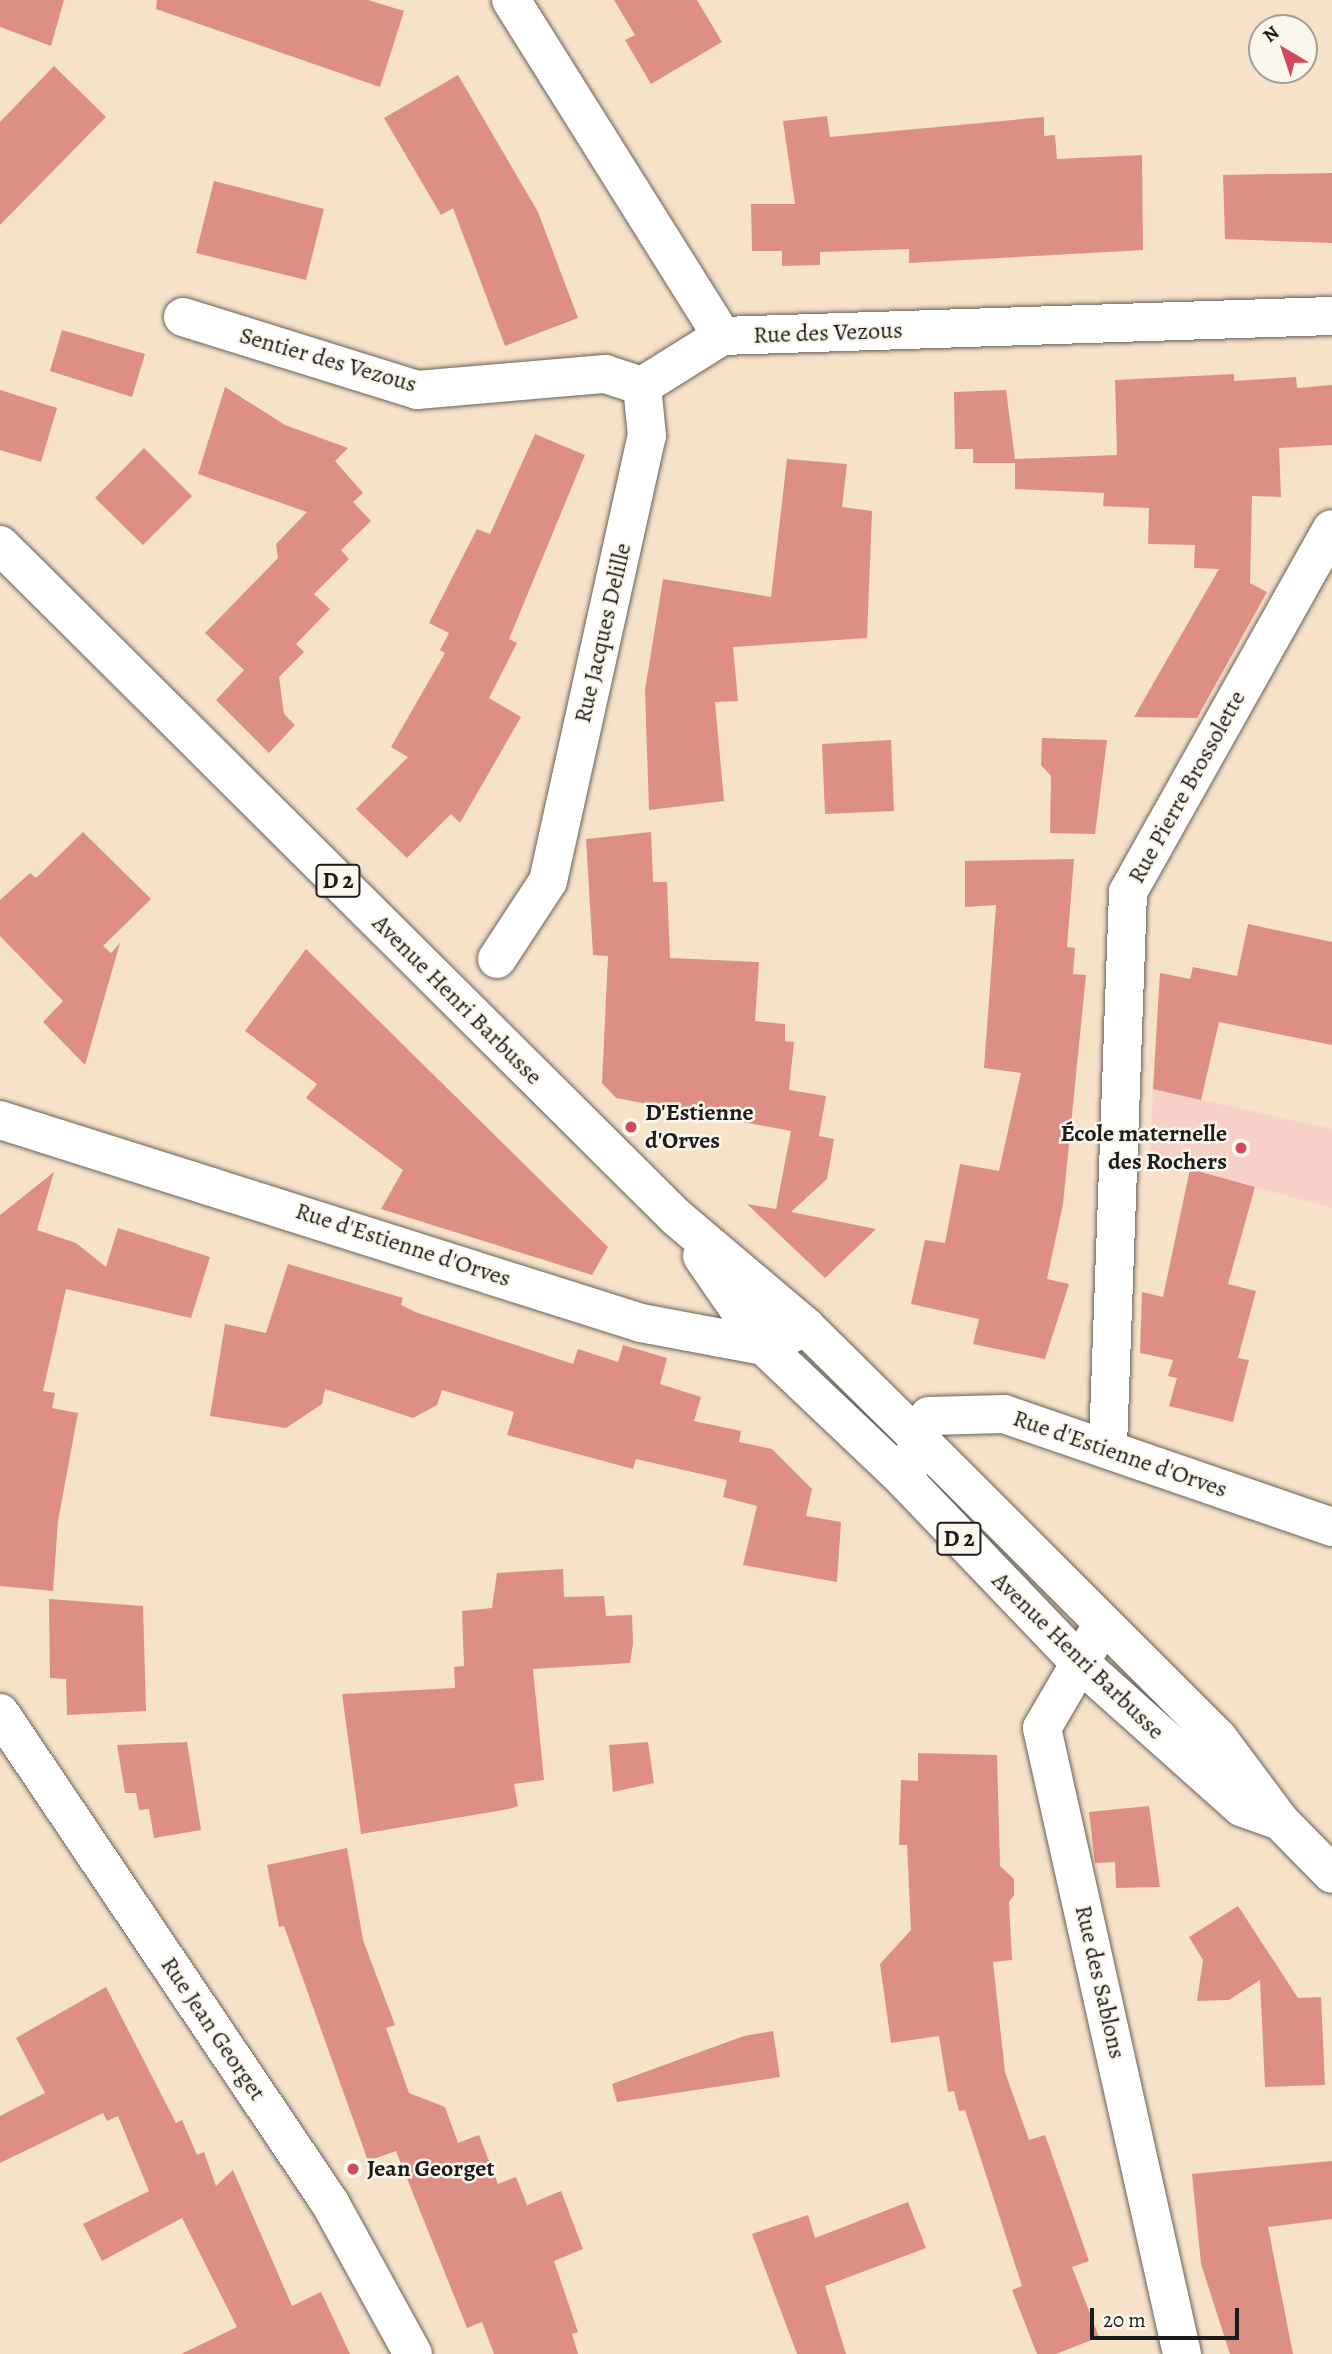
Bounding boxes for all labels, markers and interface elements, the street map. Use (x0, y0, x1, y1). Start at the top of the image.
north arrow (1248, 14, 1318, 84)
text: N (1257, 20, 1285, 49)
street label: Rue des Vezous (753, 316, 903, 350)
street label: Sentier des Vezous (236, 321, 420, 399)
street label: Rue Jacques Delille (568, 540, 638, 726)
street label: Rue Pierre Brossolette (1122, 686, 1252, 888)
road number: D 2 (315, 862, 361, 900)
street label: Avenue Henri Barbusse (366, 909, 548, 1091)
place label: D'Estienne d'Orves (645, 1099, 754, 1155)
marker: D'Estienne d'Orves (623, 1119, 639, 1135)
place label: École maternelle des Rochers (1060, 1120, 1227, 1176)
marker: École maternelle des Rochers (1233, 1140, 1249, 1156)
street label: Rue d'Estienne d'Orves (292, 1197, 514, 1293)
street label: Rue d'Estienne d'Orves (1009, 1404, 1231, 1504)
road number: D 2 (936, 1520, 982, 1558)
street label: Avenue Henri Barbusse (986, 1566, 1170, 1746)
street label: Rue des Sablons (1068, 1902, 1132, 2062)
street label: Rue Jean Georget (154, 1952, 272, 2106)
place label: Jean Georget (367, 2155, 494, 2183)
marker: Jean Georget (345, 2161, 361, 2177)
scale bar (1094, 2294, 1243, 2338)
text: 20 m (1103, 2306, 1146, 2334)

